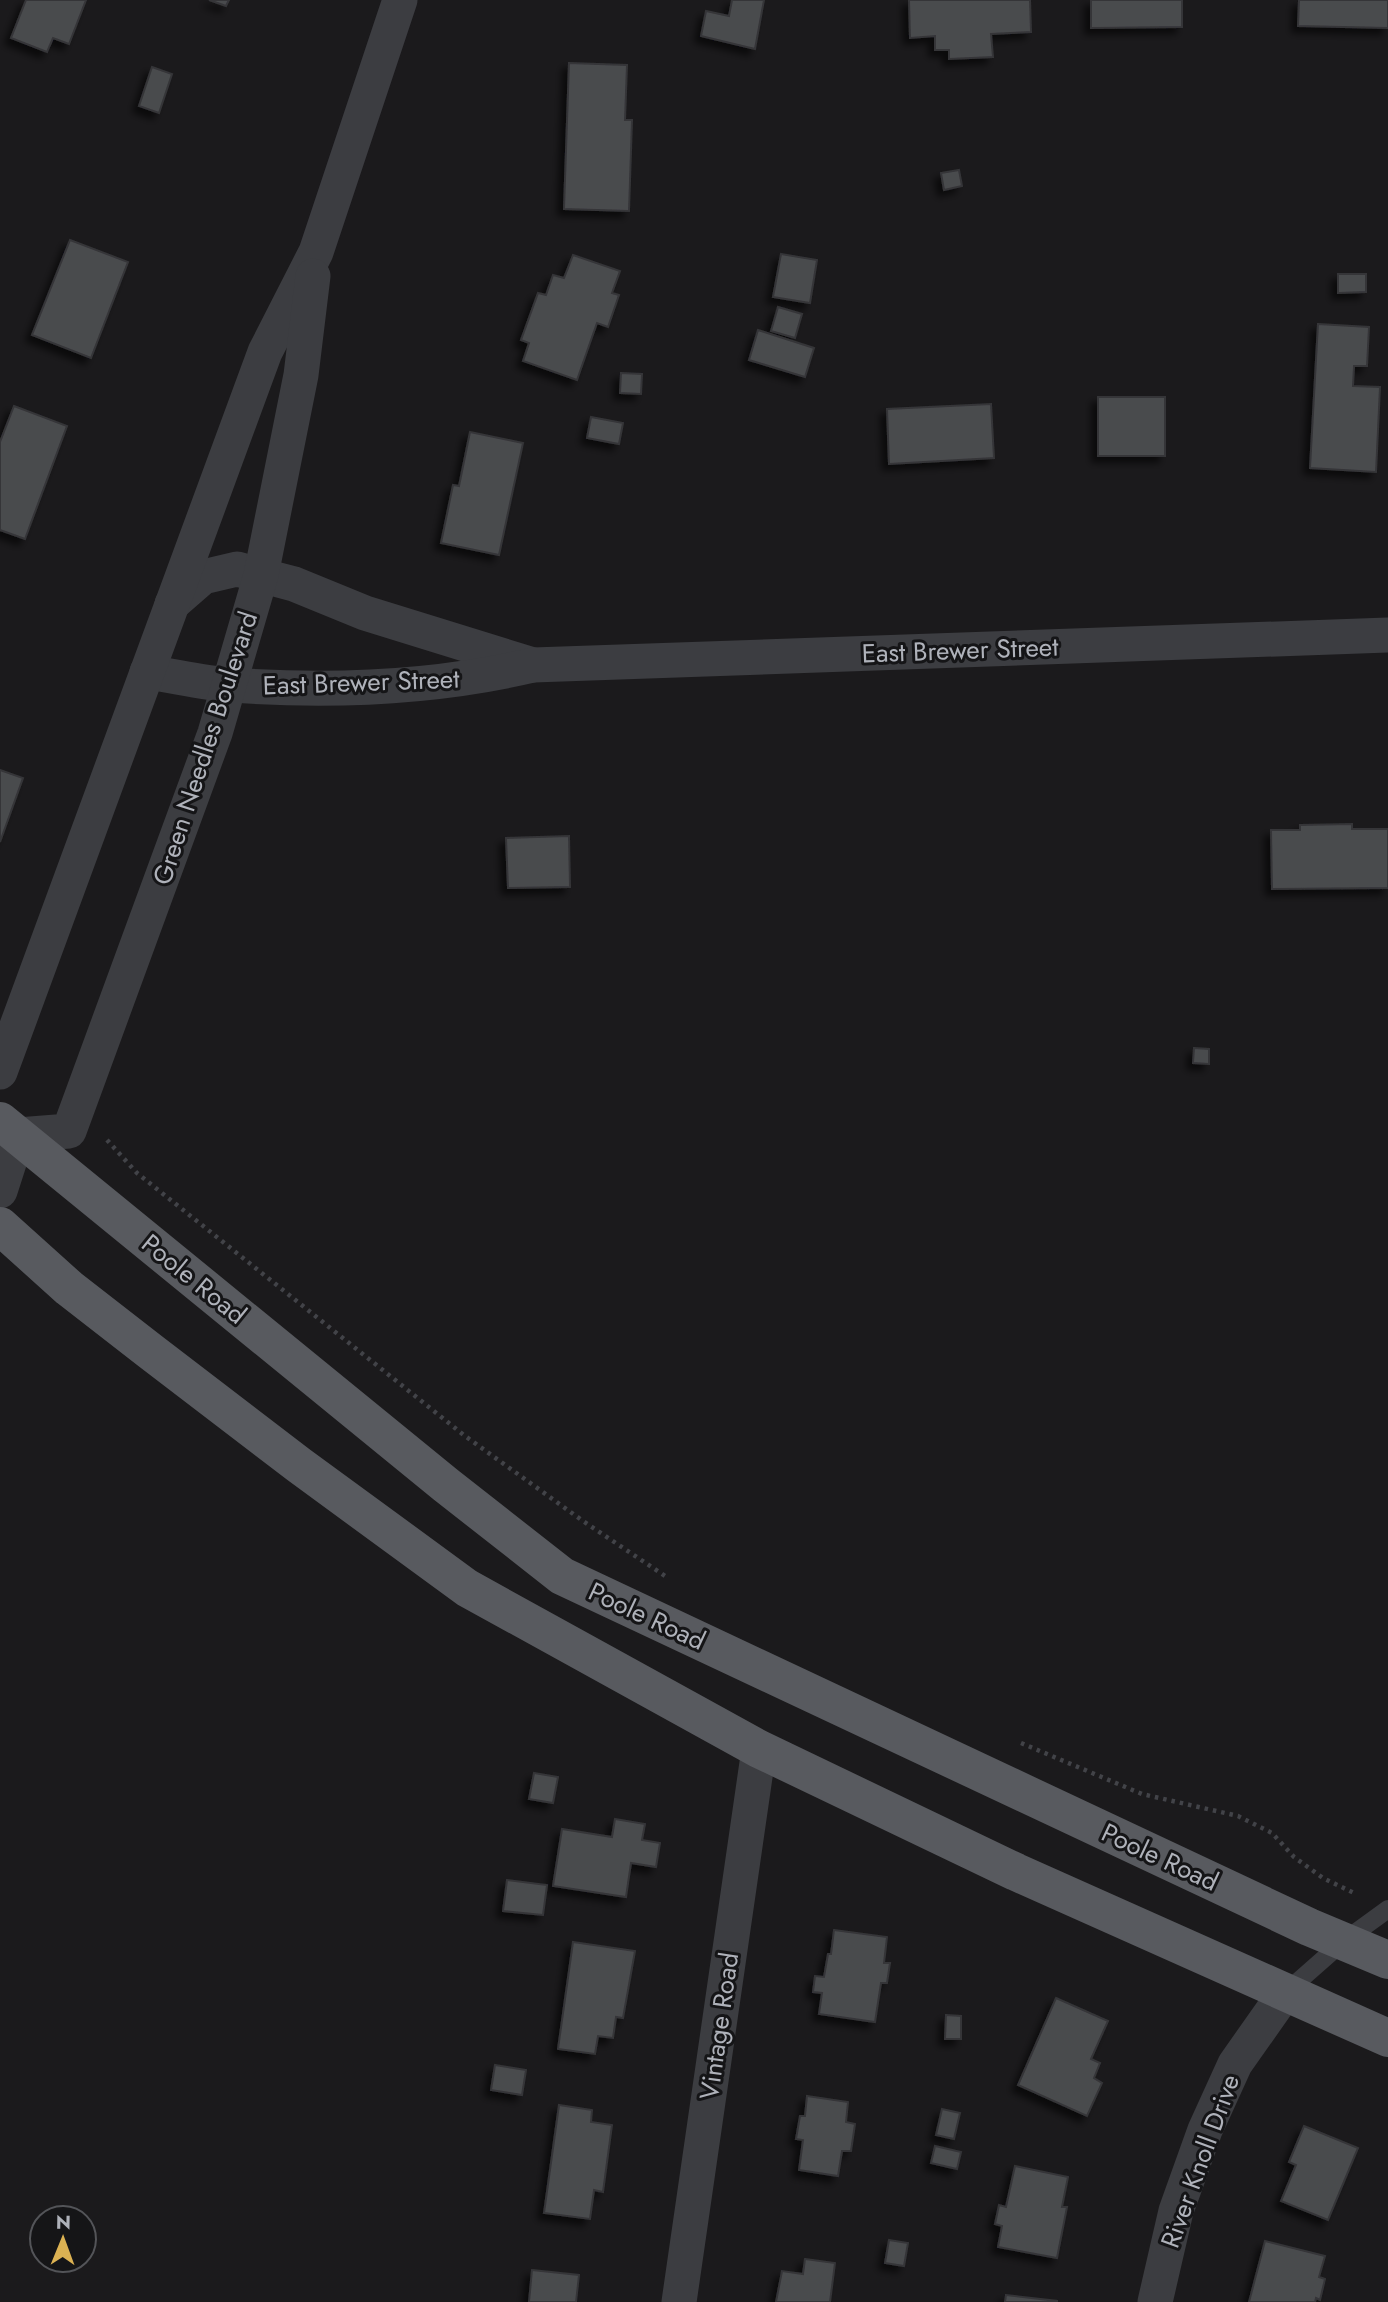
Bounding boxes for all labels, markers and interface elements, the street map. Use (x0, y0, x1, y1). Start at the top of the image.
street label: Green Needles Boulevard (143, 606, 267, 890)
street label: East Brewer Street (861, 628, 1060, 672)
street label: East Brewer Street (262, 660, 461, 704)
street label: Poole Road (133, 1225, 255, 1333)
street label: Poole Road (582, 1572, 712, 1660)
street label: Poole Road (1095, 1813, 1225, 1901)
street label: Vintage Road (690, 1950, 748, 2102)
street label: River Knoll Drive (1151, 2069, 1249, 2253)
north arrow (28, 2204, 98, 2274)
text: N (56, 2209, 71, 2236)

